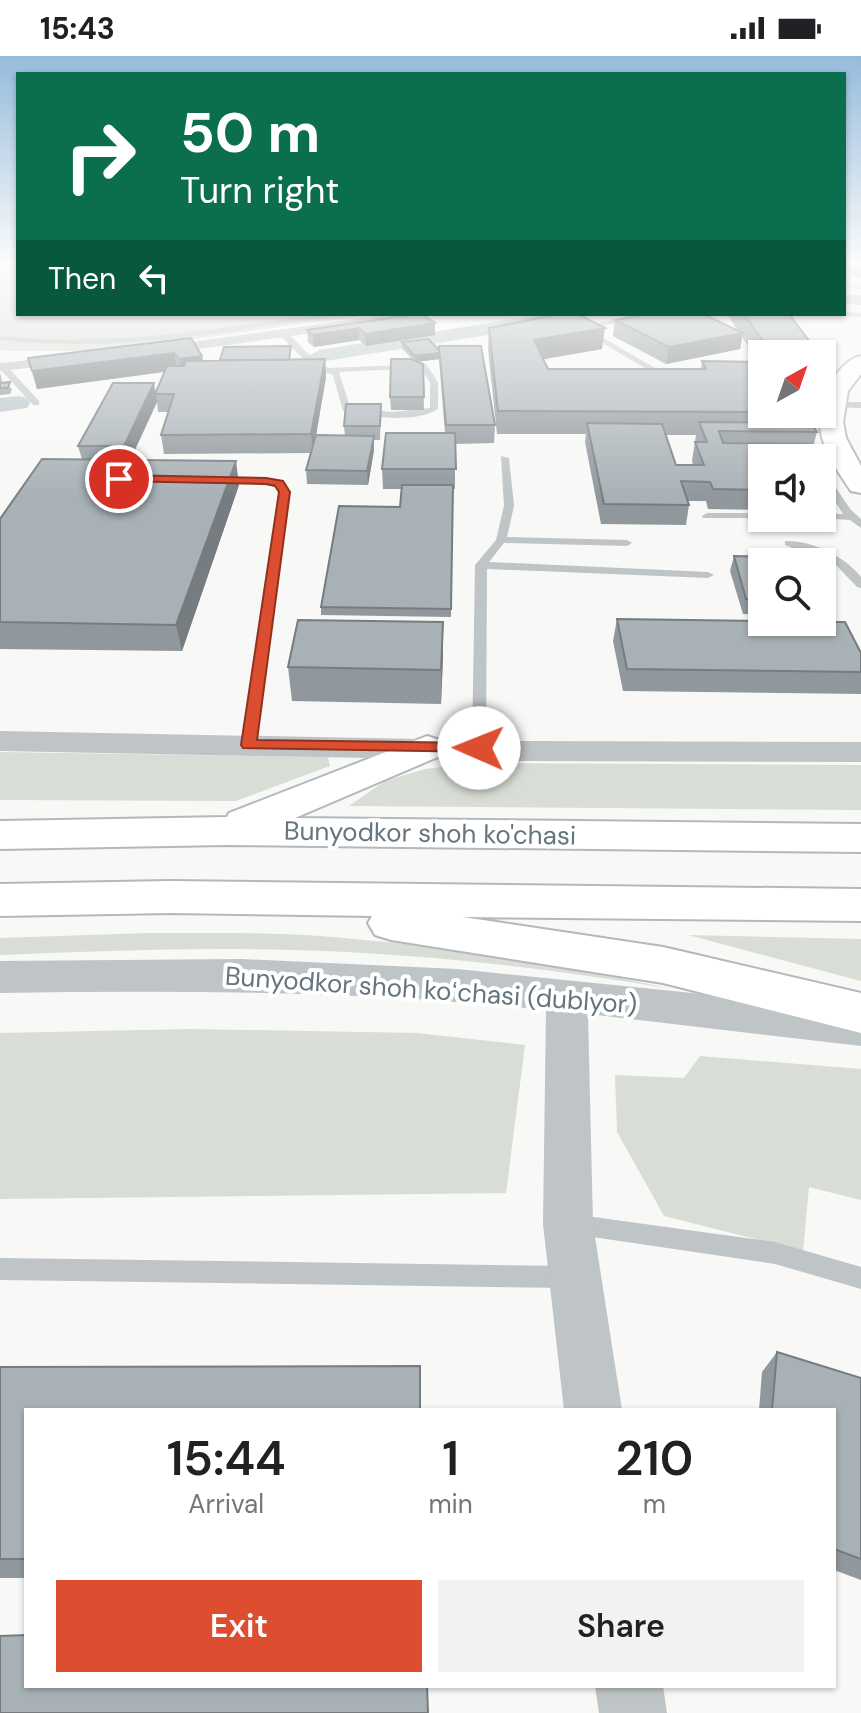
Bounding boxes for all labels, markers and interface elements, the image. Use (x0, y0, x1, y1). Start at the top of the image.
text: 15:43 (40, 9, 115, 48)
text: 50 m (180, 96, 320, 169)
icon: right (48, 104, 152, 208)
text: Turn right (180, 167, 339, 214)
icon: left (132, 256, 176, 300)
text: Then (48, 259, 116, 298)
north arrow (748, 340, 836, 428)
map controls (748, 340, 836, 636)
button: sound (748, 444, 836, 532)
pin (85, 445, 153, 513)
icon: arrive (97, 457, 141, 501)
button: search (748, 548, 836, 636)
position arrow (437, 706, 521, 790)
street label: Bunyodkor shoh ko'chasi (284, 813, 576, 853)
street label: Bunyodkor shoh koʻchasi (dublyor) (224, 959, 638, 1021)
text: 15:44 (167, 1427, 286, 1490)
text: 1 (442, 1427, 459, 1490)
text: 210 (615, 1427, 693, 1490)
text: Arrival (188, 1487, 264, 1521)
text: min (428, 1487, 473, 1521)
text: m (643, 1487, 666, 1521)
button: Exit (56, 1580, 422, 1672)
button: Share (438, 1580, 804, 1672)

